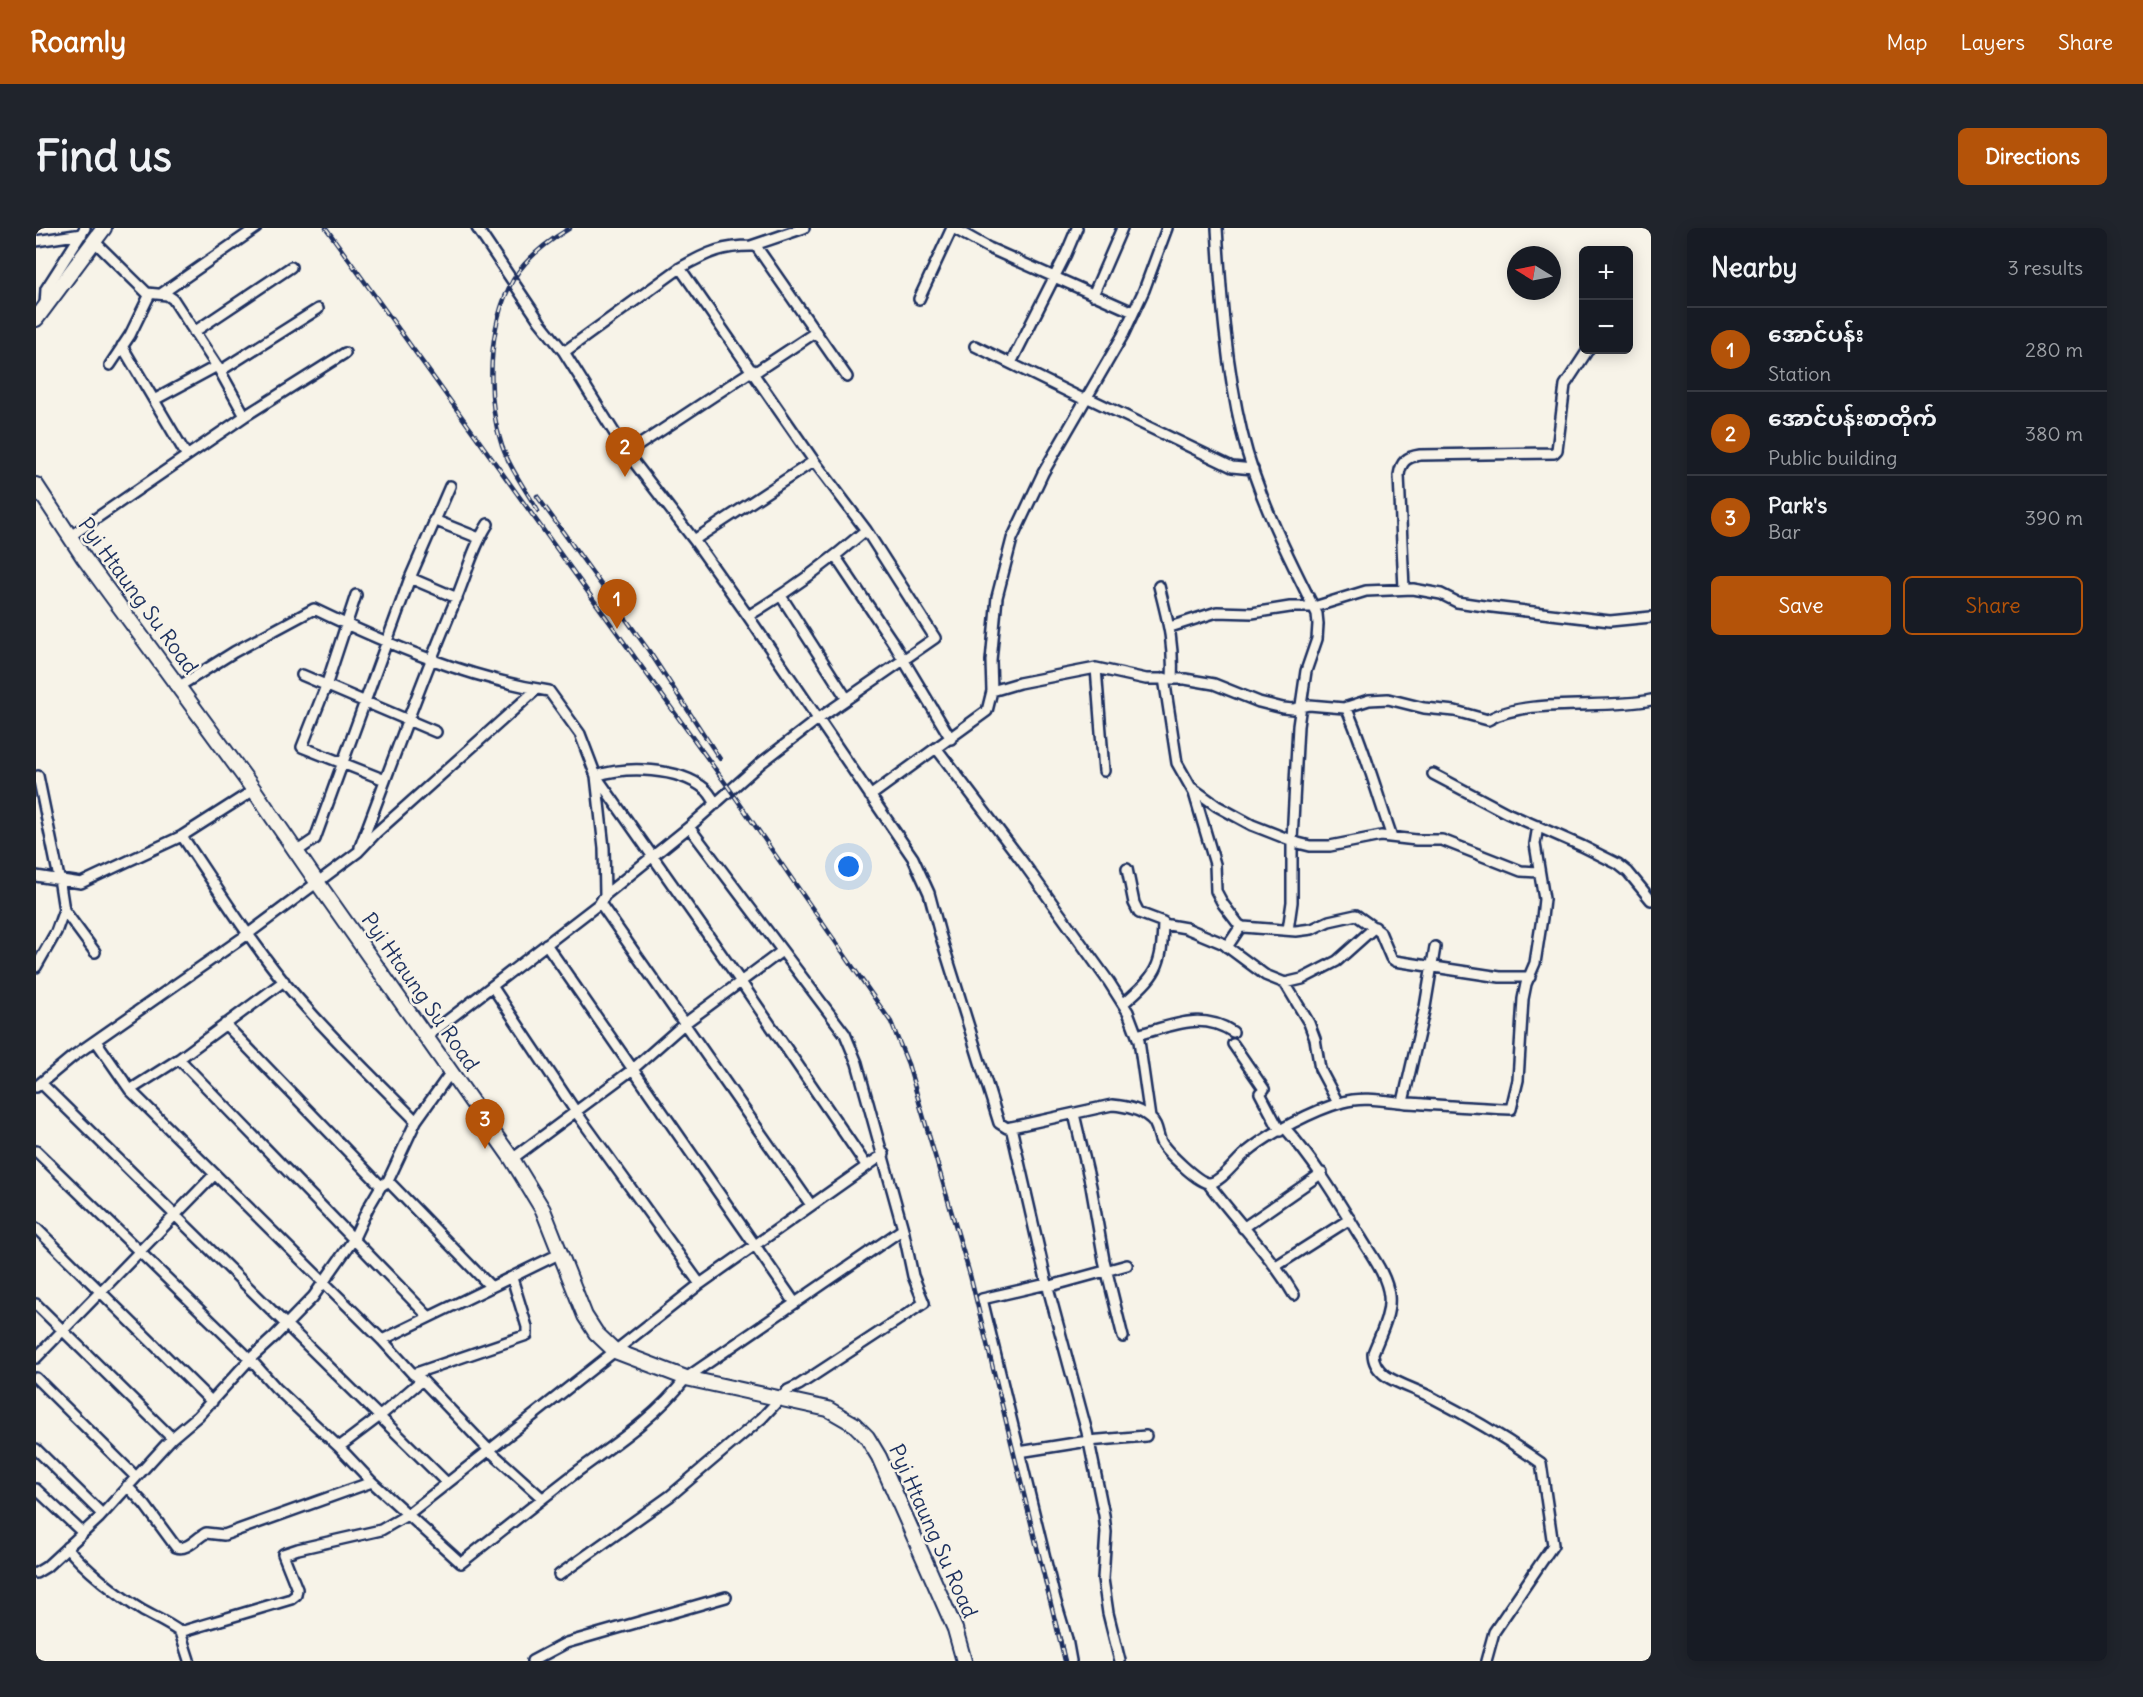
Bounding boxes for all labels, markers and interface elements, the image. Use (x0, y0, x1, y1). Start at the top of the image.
text: Roamly (30, 24, 126, 60)
text: Map (1887, 29, 1927, 56)
text: Layers (1960, 29, 2025, 56)
text: Share (2058, 29, 2113, 56)
button: Directions (1958, 128, 2107, 185)
text: Find us (36, 130, 172, 182)
north arrow (1507, 246, 1561, 300)
map controls (1579, 246, 1633, 354)
button: + (1579, 246, 1633, 300)
text: Nearby (1711, 251, 1797, 284)
text: 3 results (2007, 255, 2083, 280)
button: − (1579, 300, 1633, 354)
text: အောင်ပန်း (1768, 320, 1864, 348)
text: 1 (1727, 337, 1734, 362)
text: 280 m (2025, 337, 2083, 362)
text: Station (1768, 361, 1831, 386)
text: အောင်ပန်းစာတိုက် (1768, 404, 1937, 432)
text: 2 (1725, 421, 1736, 446)
text: 380 m (2025, 421, 2083, 446)
pin: 2 (606, 428, 644, 477)
text: Public building (1768, 445, 1897, 470)
text: Park's (1768, 491, 1827, 519)
text: 3 (1725, 505, 1736, 530)
text: 390 m (2025, 505, 2083, 530)
street label: Pyi Htaung Su Road (72, 512, 204, 680)
text: Bar (1768, 519, 1801, 544)
button: Save (1711, 576, 1891, 635)
button: Share (1903, 576, 2083, 635)
pin: 1 (598, 580, 636, 629)
your location (834, 852, 863, 881)
street label: Pyi Htaung Su Road (356, 907, 485, 1076)
pin: 3 (466, 1100, 504, 1149)
street label: Pyi Htaung Su Road (883, 1440, 984, 1622)

